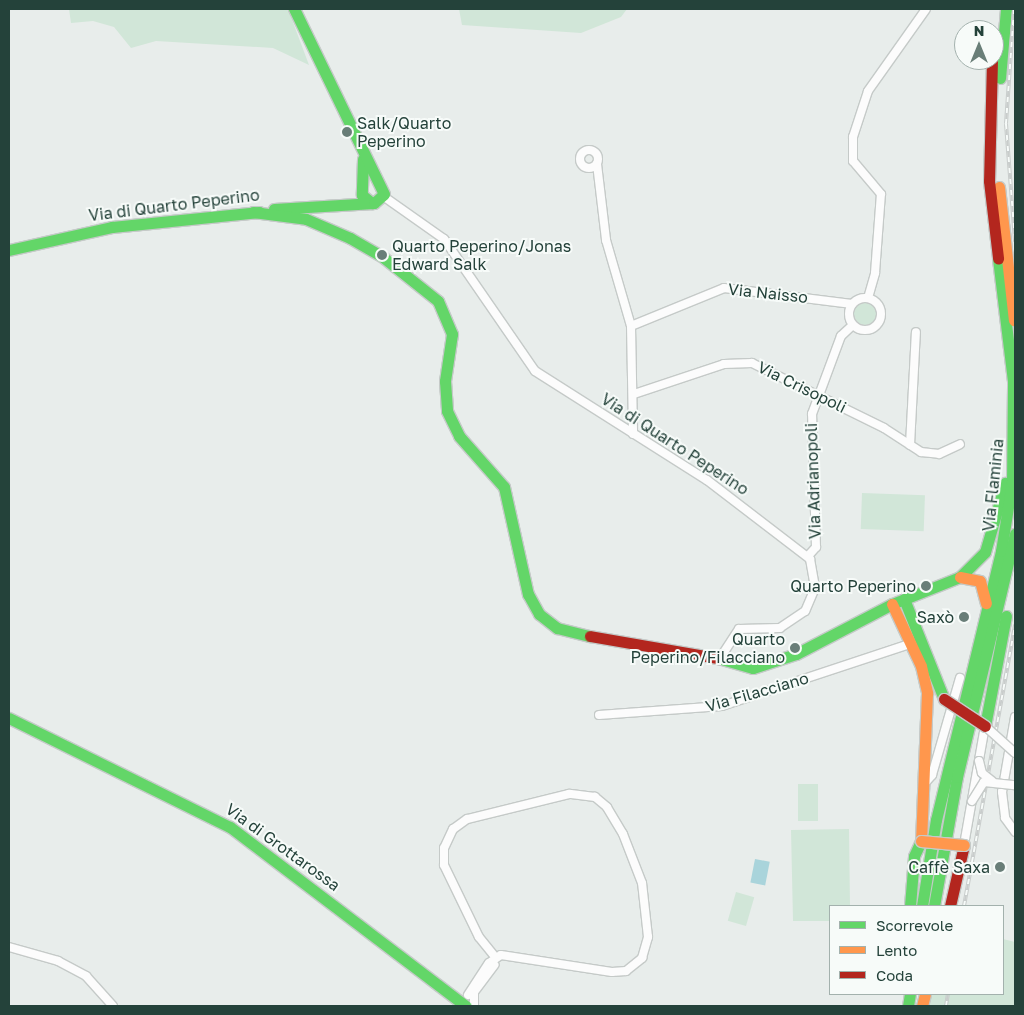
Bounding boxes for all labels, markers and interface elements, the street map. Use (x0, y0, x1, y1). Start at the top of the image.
north arrow (954, 20, 1004, 70)
text: N (974, 22, 984, 39)
place label: Salk/Quarto Peperino (357, 113, 451, 151)
marker: Salk/Quarto Peperino (341, 126, 353, 138)
street label: Via di Quarto Peperino (87, 185, 261, 225)
place label: Quarto Peperino/Jonas Edward Salk (392, 236, 571, 274)
marker: Quarto Peperino/Jonas Edward Salk (376, 249, 388, 261)
street label: Via Naisso (727, 279, 809, 307)
street label: Via Crisopoli (754, 357, 850, 417)
street label: Via di Quarto Peperino (598, 389, 752, 499)
street label: Via Adrianopoli (801, 423, 825, 539)
street label: Via Flaminia (979, 438, 1007, 532)
place label: Quarto Peperino (790, 576, 916, 596)
marker: Quarto Peperino (920, 580, 932, 592)
place label: Saxò (917, 607, 954, 627)
marker: Saxò (958, 611, 970, 623)
place label: Quarto Peperino/Filacciano (630, 629, 785, 667)
marker: Quarto Peperino/Filacciano (789, 642, 801, 654)
street label: Via Filacciano (703, 668, 811, 716)
street label: Via di Grottarossa (222, 799, 344, 895)
place label: Caffè Saxa (908, 857, 990, 877)
marker: Caffè Saxa (994, 861, 1006, 873)
legend (829, 905, 1004, 995)
text: Scorrevole (876, 916, 953, 934)
text: Lento (876, 941, 917, 959)
text: Coda (876, 966, 913, 984)

